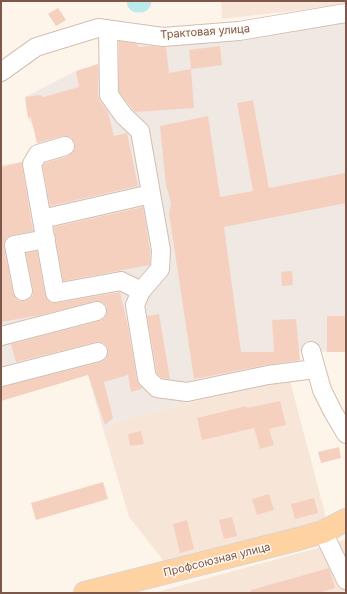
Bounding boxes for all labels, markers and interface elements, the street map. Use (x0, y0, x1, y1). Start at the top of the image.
street label: Трактовая улица (160, 22, 250, 42)
street label: Профсоюзная улица (162, 540, 272, 580)

